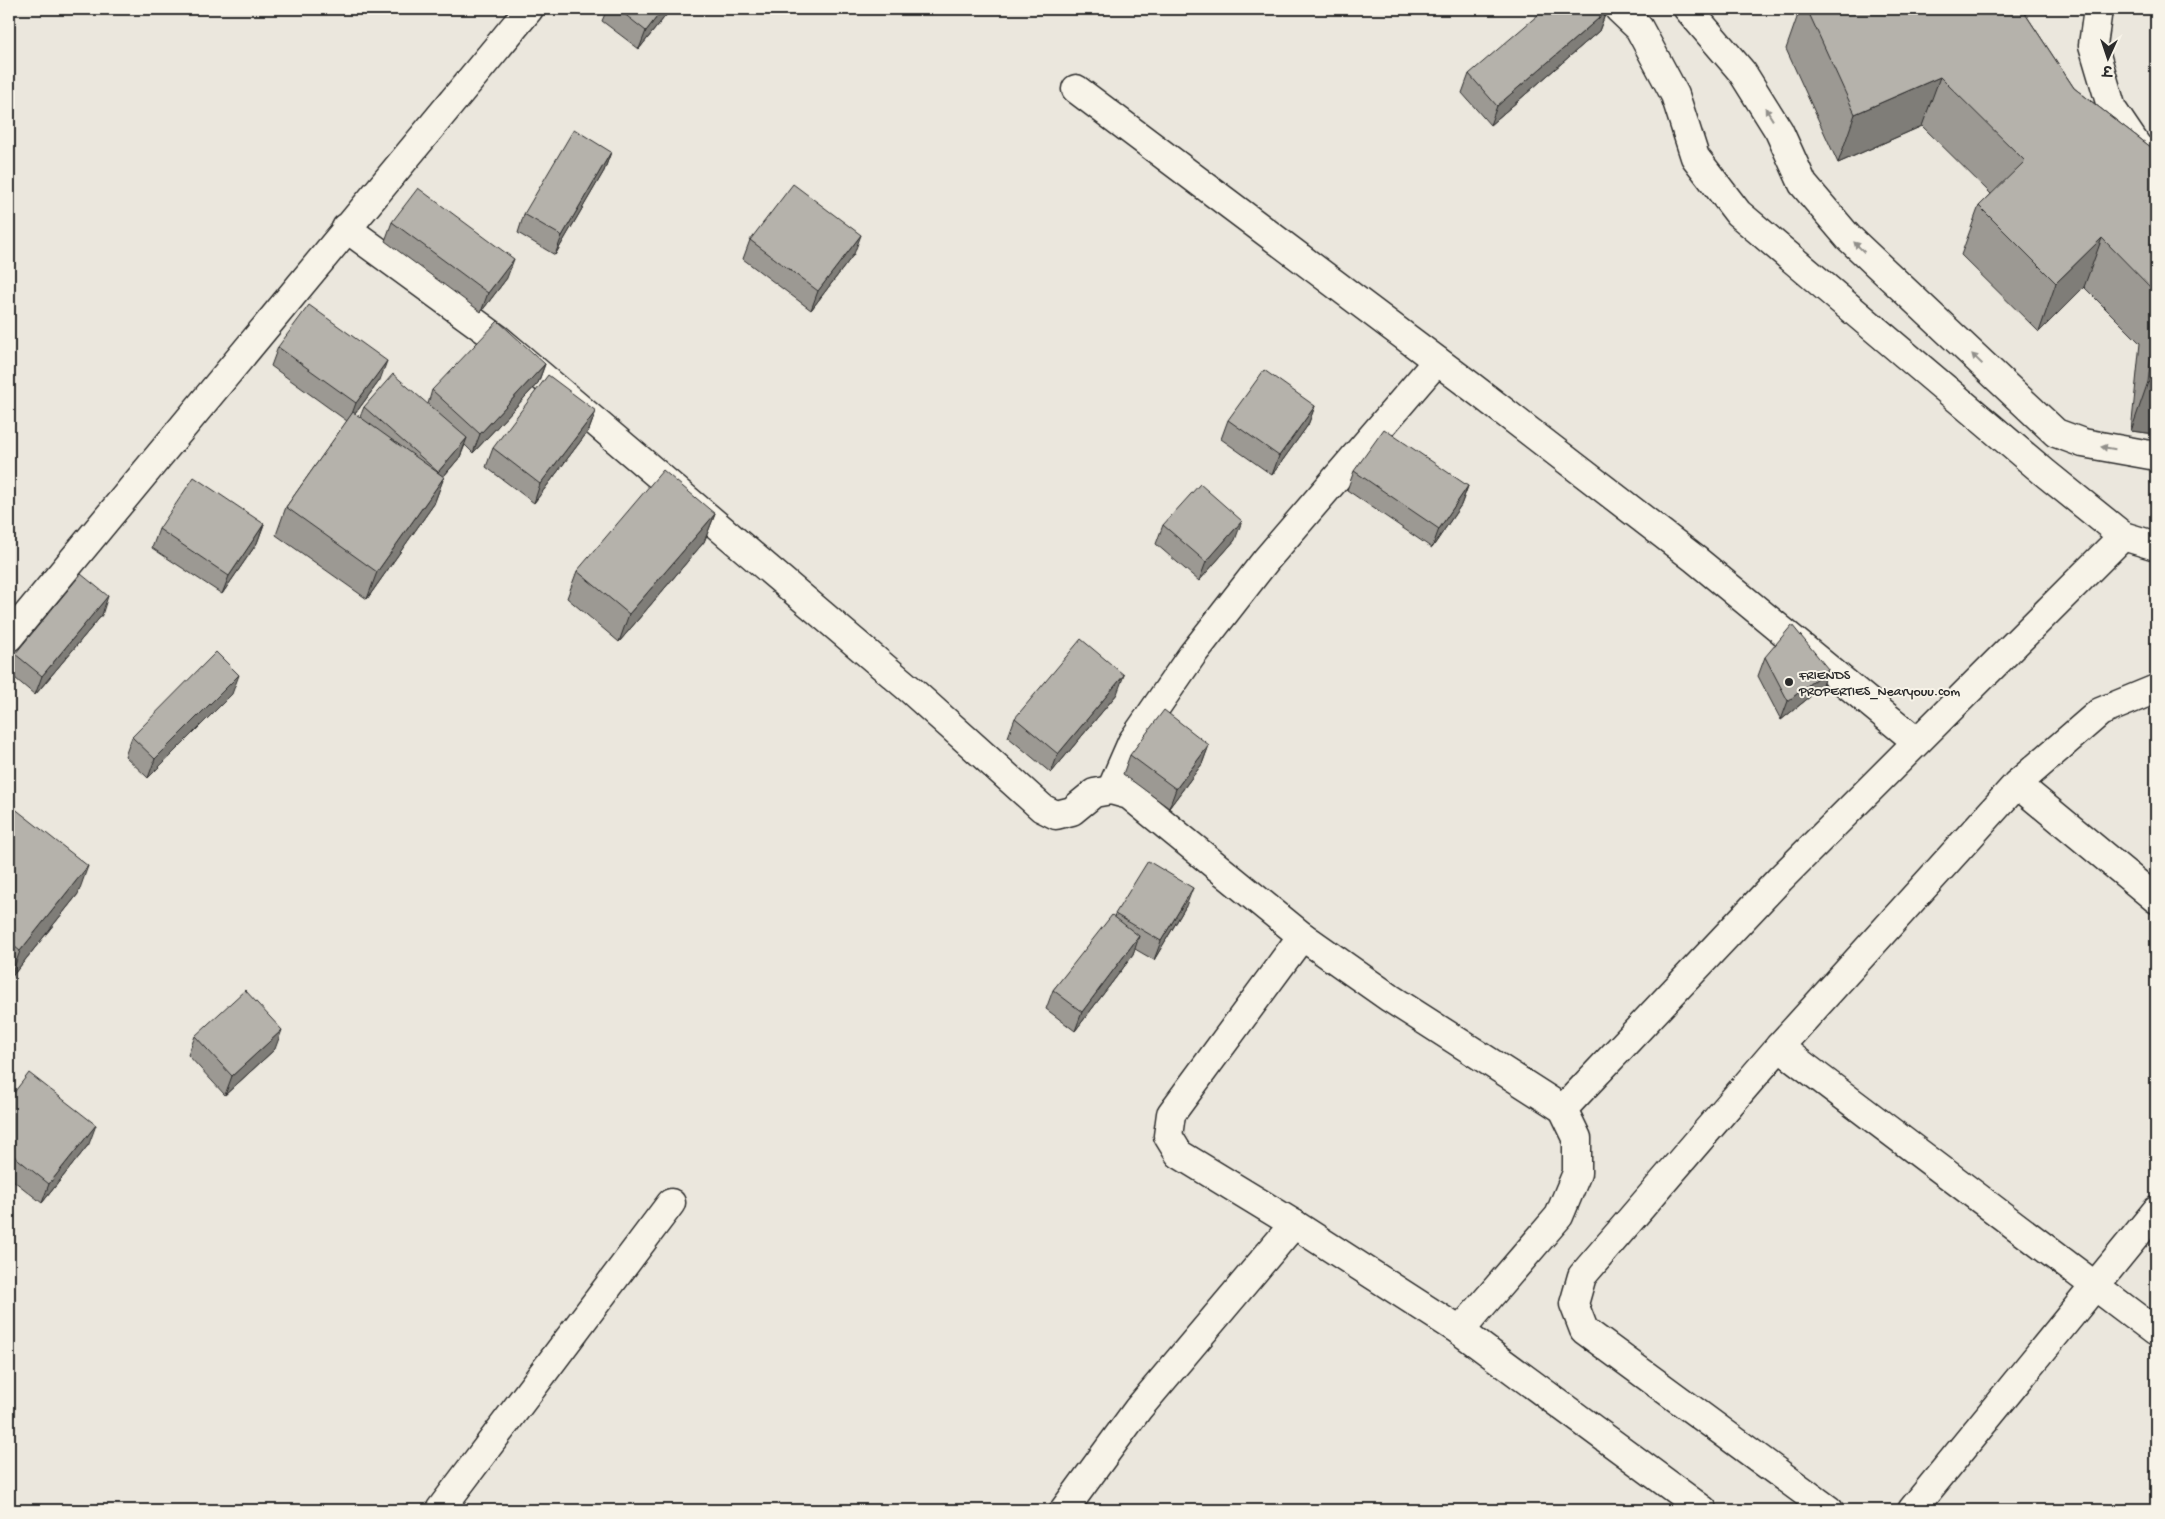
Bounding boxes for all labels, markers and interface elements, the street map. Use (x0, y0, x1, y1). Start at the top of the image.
north arrow (2082, 32, 2132, 82)
text: उ (2101, 60, 2115, 77)
one-way arrow (1764, 108, 1773, 121)
one-way arrow (1854, 241, 1866, 253)
one-way arrow (1972, 353, 1984, 365)
one-way arrow (2100, 443, 2116, 451)
place label: FRIENDS PROPERTIES_Nearyouu.com (1798, 668, 1960, 701)
marker: FRIENDS PROPERTIES_Nearyouu.com (1783, 676, 1795, 688)

